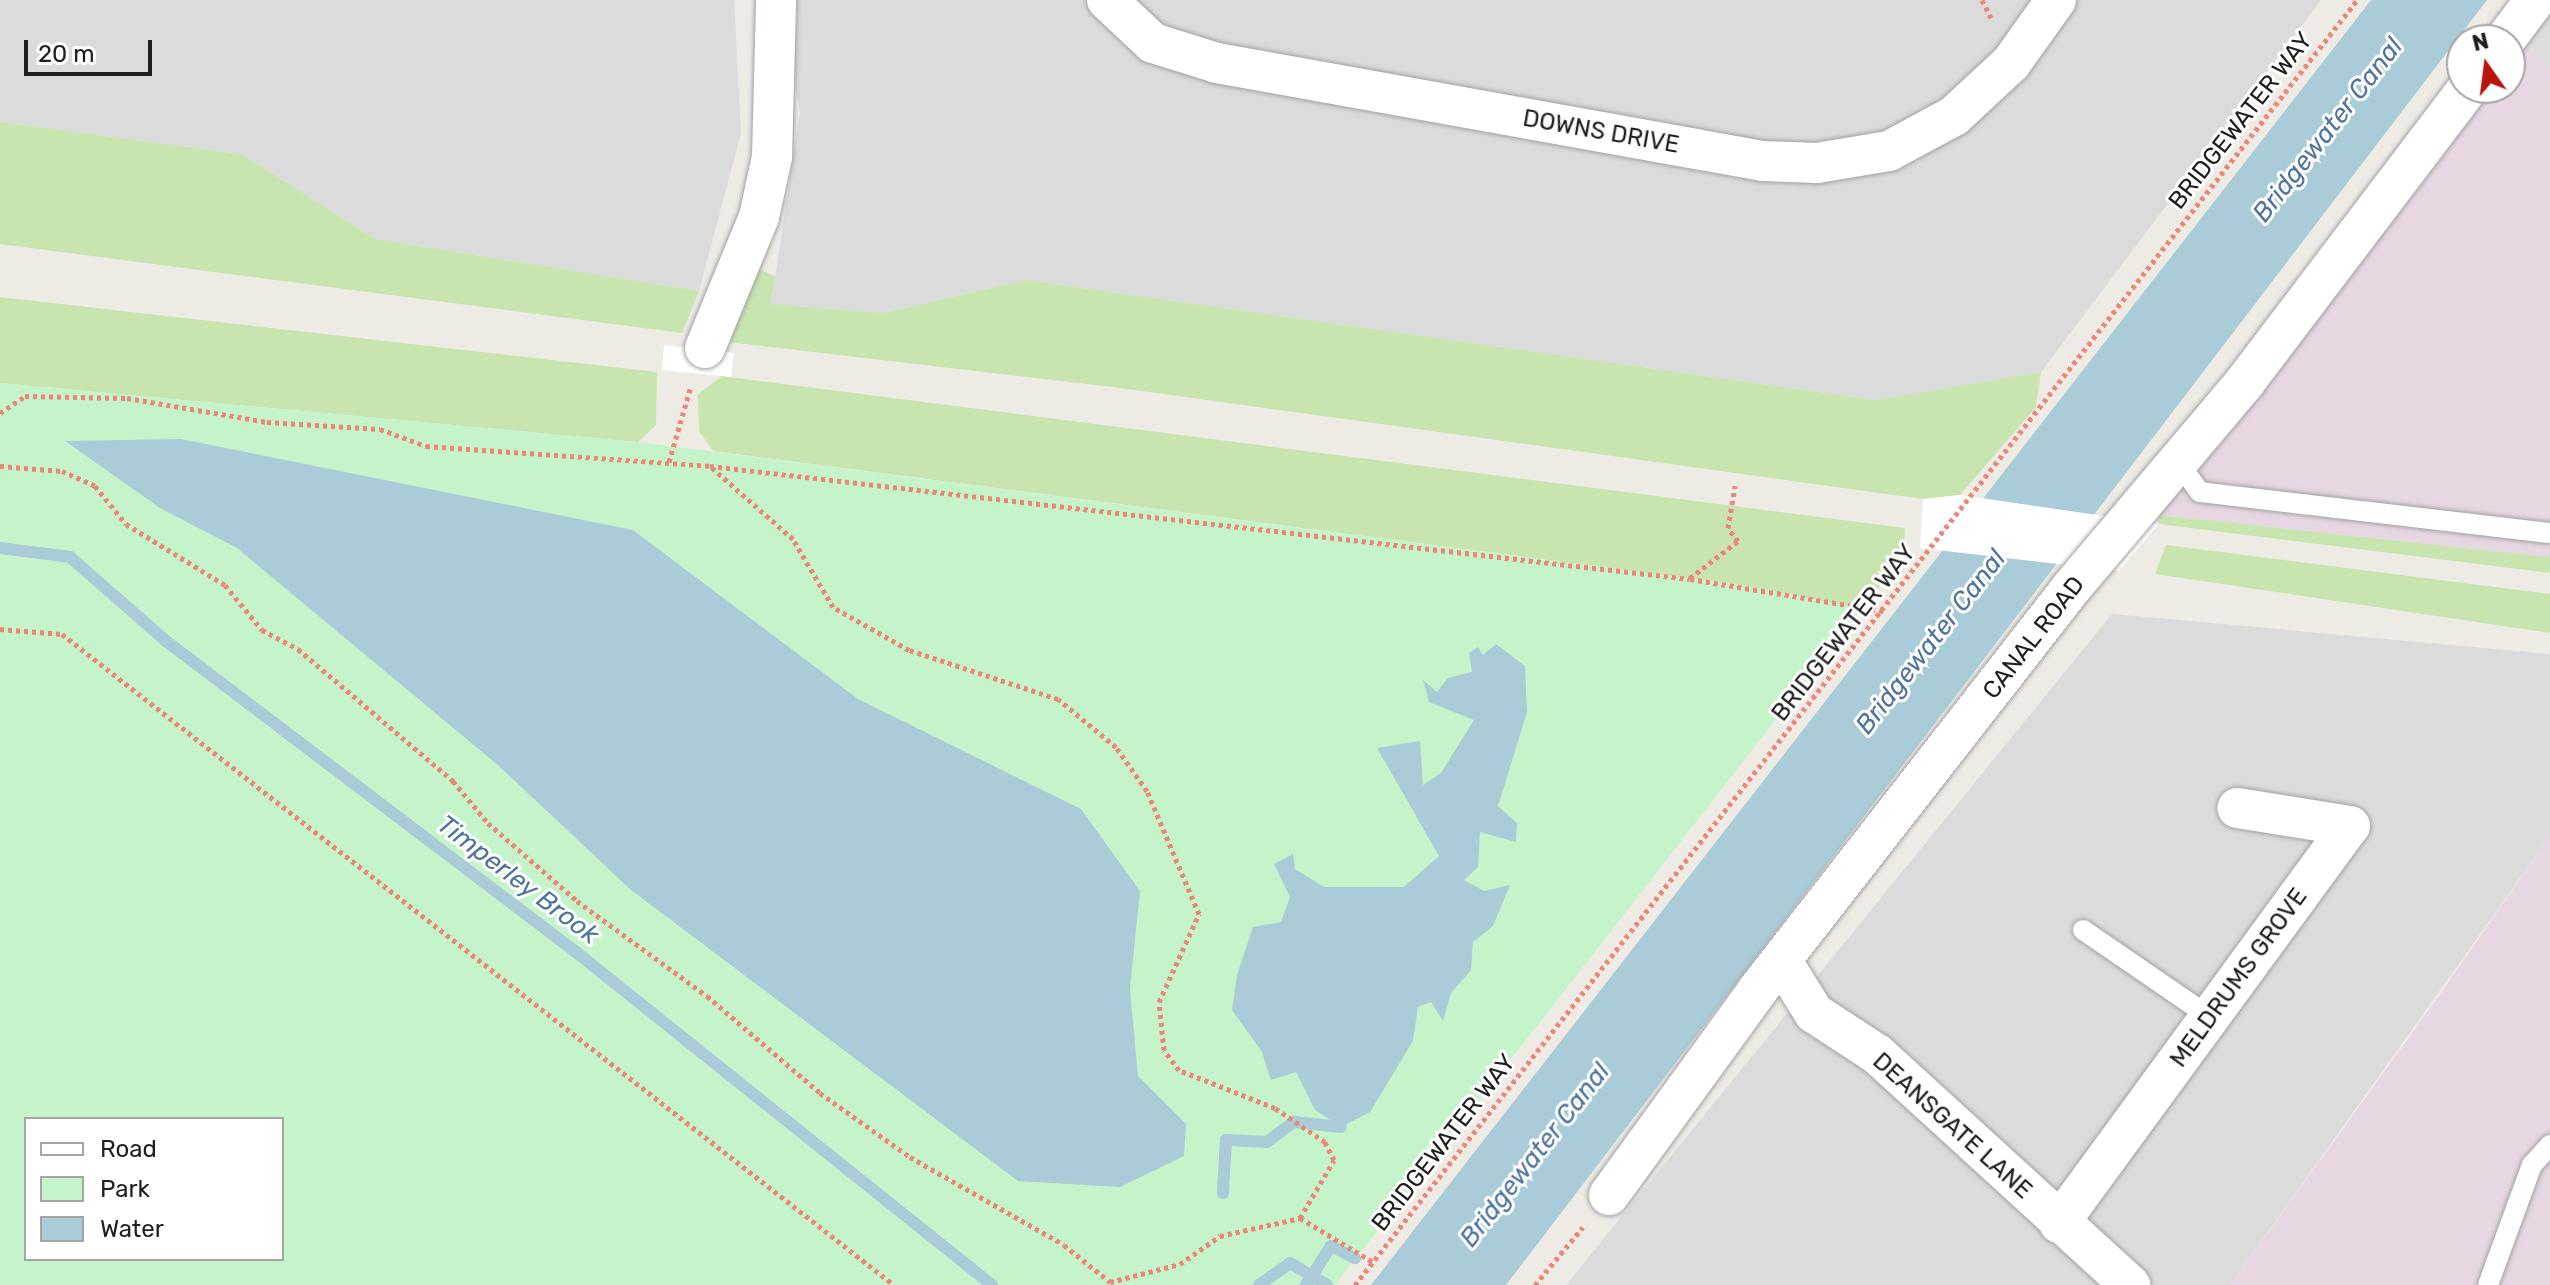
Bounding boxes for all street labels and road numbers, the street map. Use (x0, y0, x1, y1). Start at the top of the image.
street label: BRIDGEWATER WAY (2163, 27, 2319, 215)
street label: DOWNS DRIVE (1521, 104, 1681, 160)
street label: BRIDGEWATER WAY (1766, 539, 1922, 727)
street label: CANAL ROAD (1977, 571, 2091, 705)
street label: MELDRUMS GROVE (2164, 883, 2314, 1073)
street label: DEANSGATE LANE (1866, 1047, 2038, 1205)
street label: BRIDGEWATER WAY (1366, 1049, 1522, 1237)

